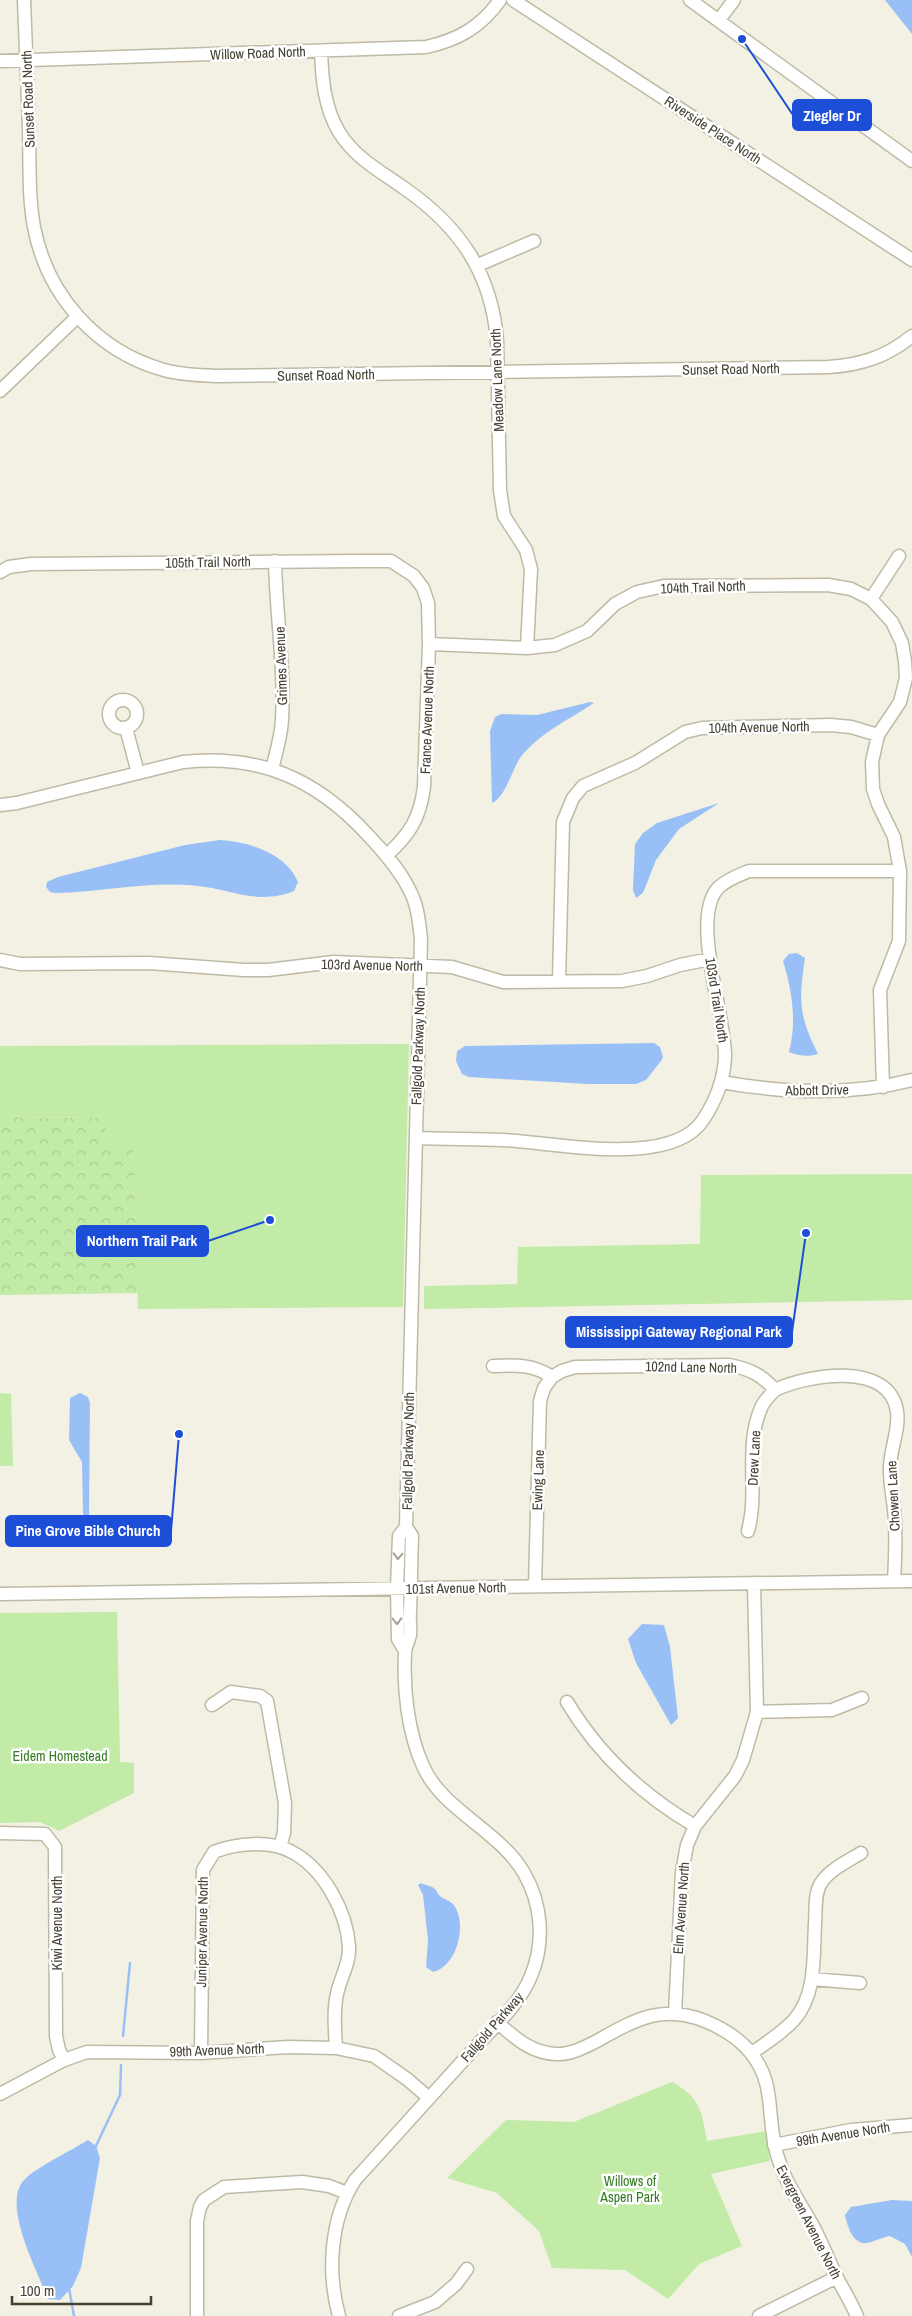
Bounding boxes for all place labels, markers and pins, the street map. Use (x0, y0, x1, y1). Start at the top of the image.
callout: ZIegler Dr (793, 100, 871, 130)
callout: Northern Trail Park (77, 1226, 208, 1256)
callout: Mississippi Gateway Regional Park (566, 1317, 792, 1347)
callout: Pine Grove Bible Church (6, 1516, 171, 1546)

